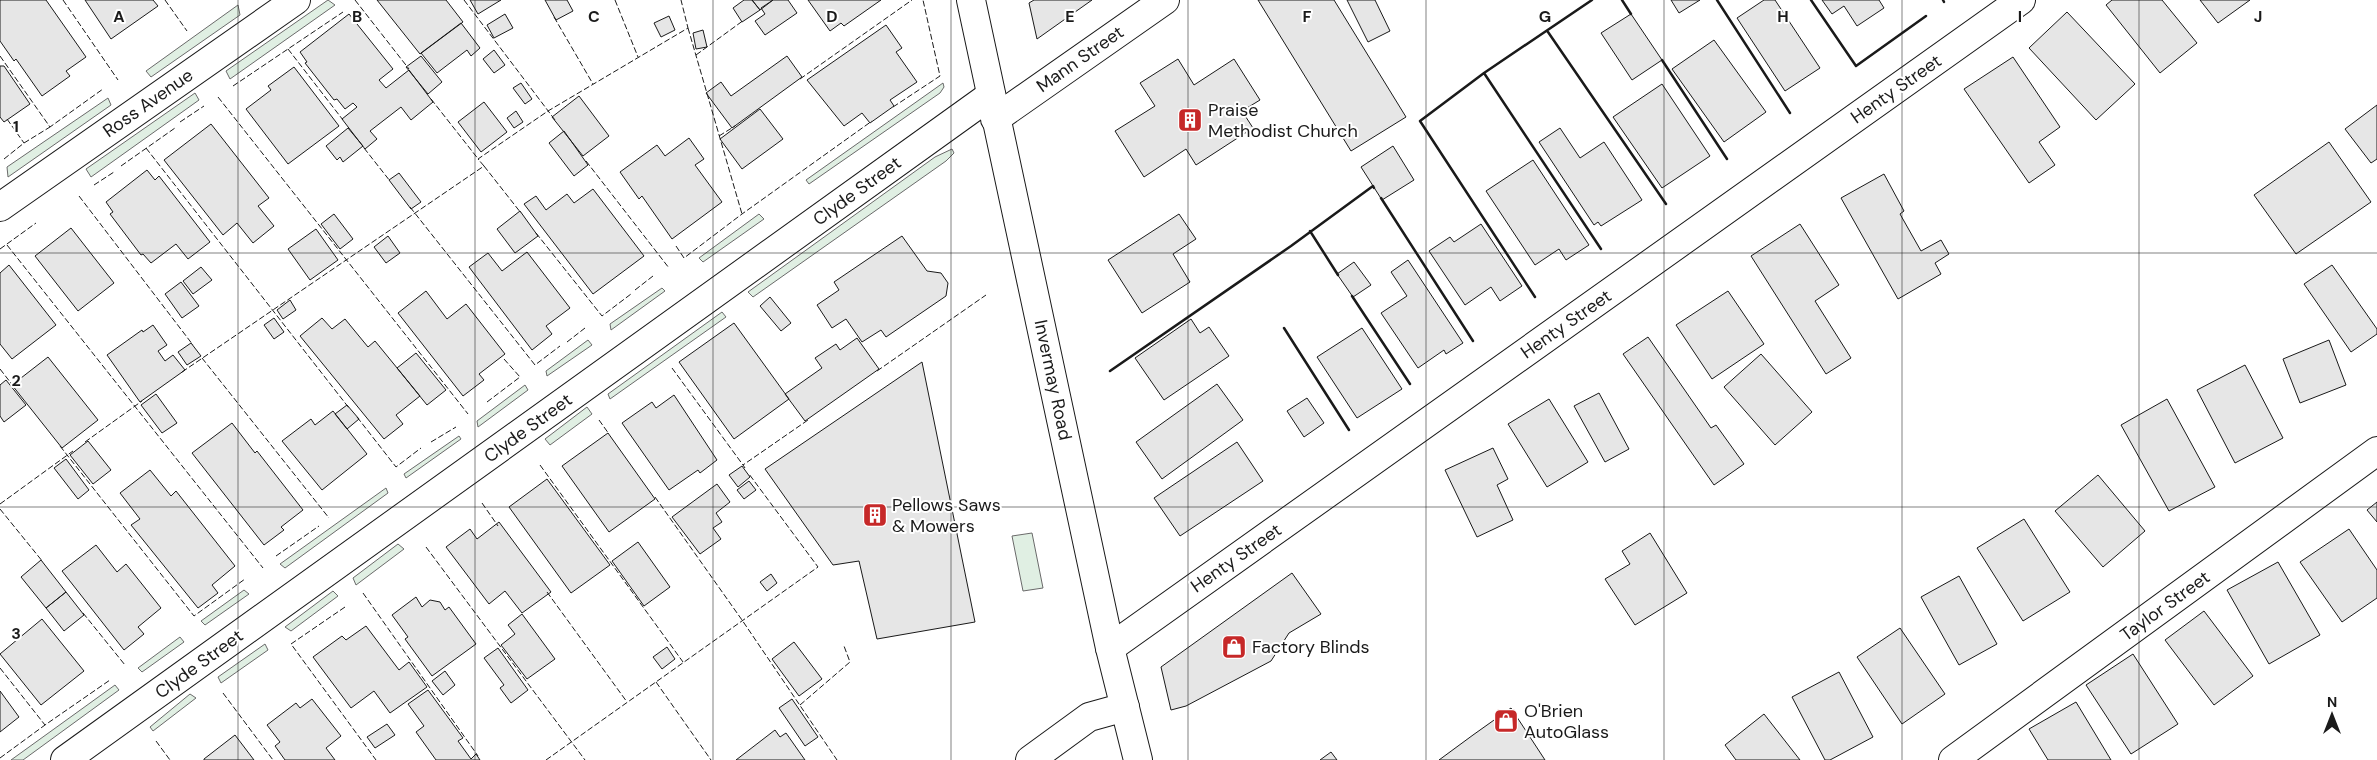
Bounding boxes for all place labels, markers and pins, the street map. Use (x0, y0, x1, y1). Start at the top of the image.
place label: Praise Methodist Church (1208, 98, 1358, 143)
building icon: Praise Methodist Church (1177, 107, 1203, 133)
place label: Pellows Saws & Mowers (892, 493, 1001, 538)
building icon: Pellows Saws & Mowers (862, 502, 888, 528)
shop icon: Factory Blinds (1221, 634, 1247, 660)
place label: Factory Blinds (1252, 635, 1370, 659)
place label: O'Brien AutoGlass (1524, 699, 1609, 744)
shop icon: O'Brien AutoGlass (1493, 708, 1519, 734)

